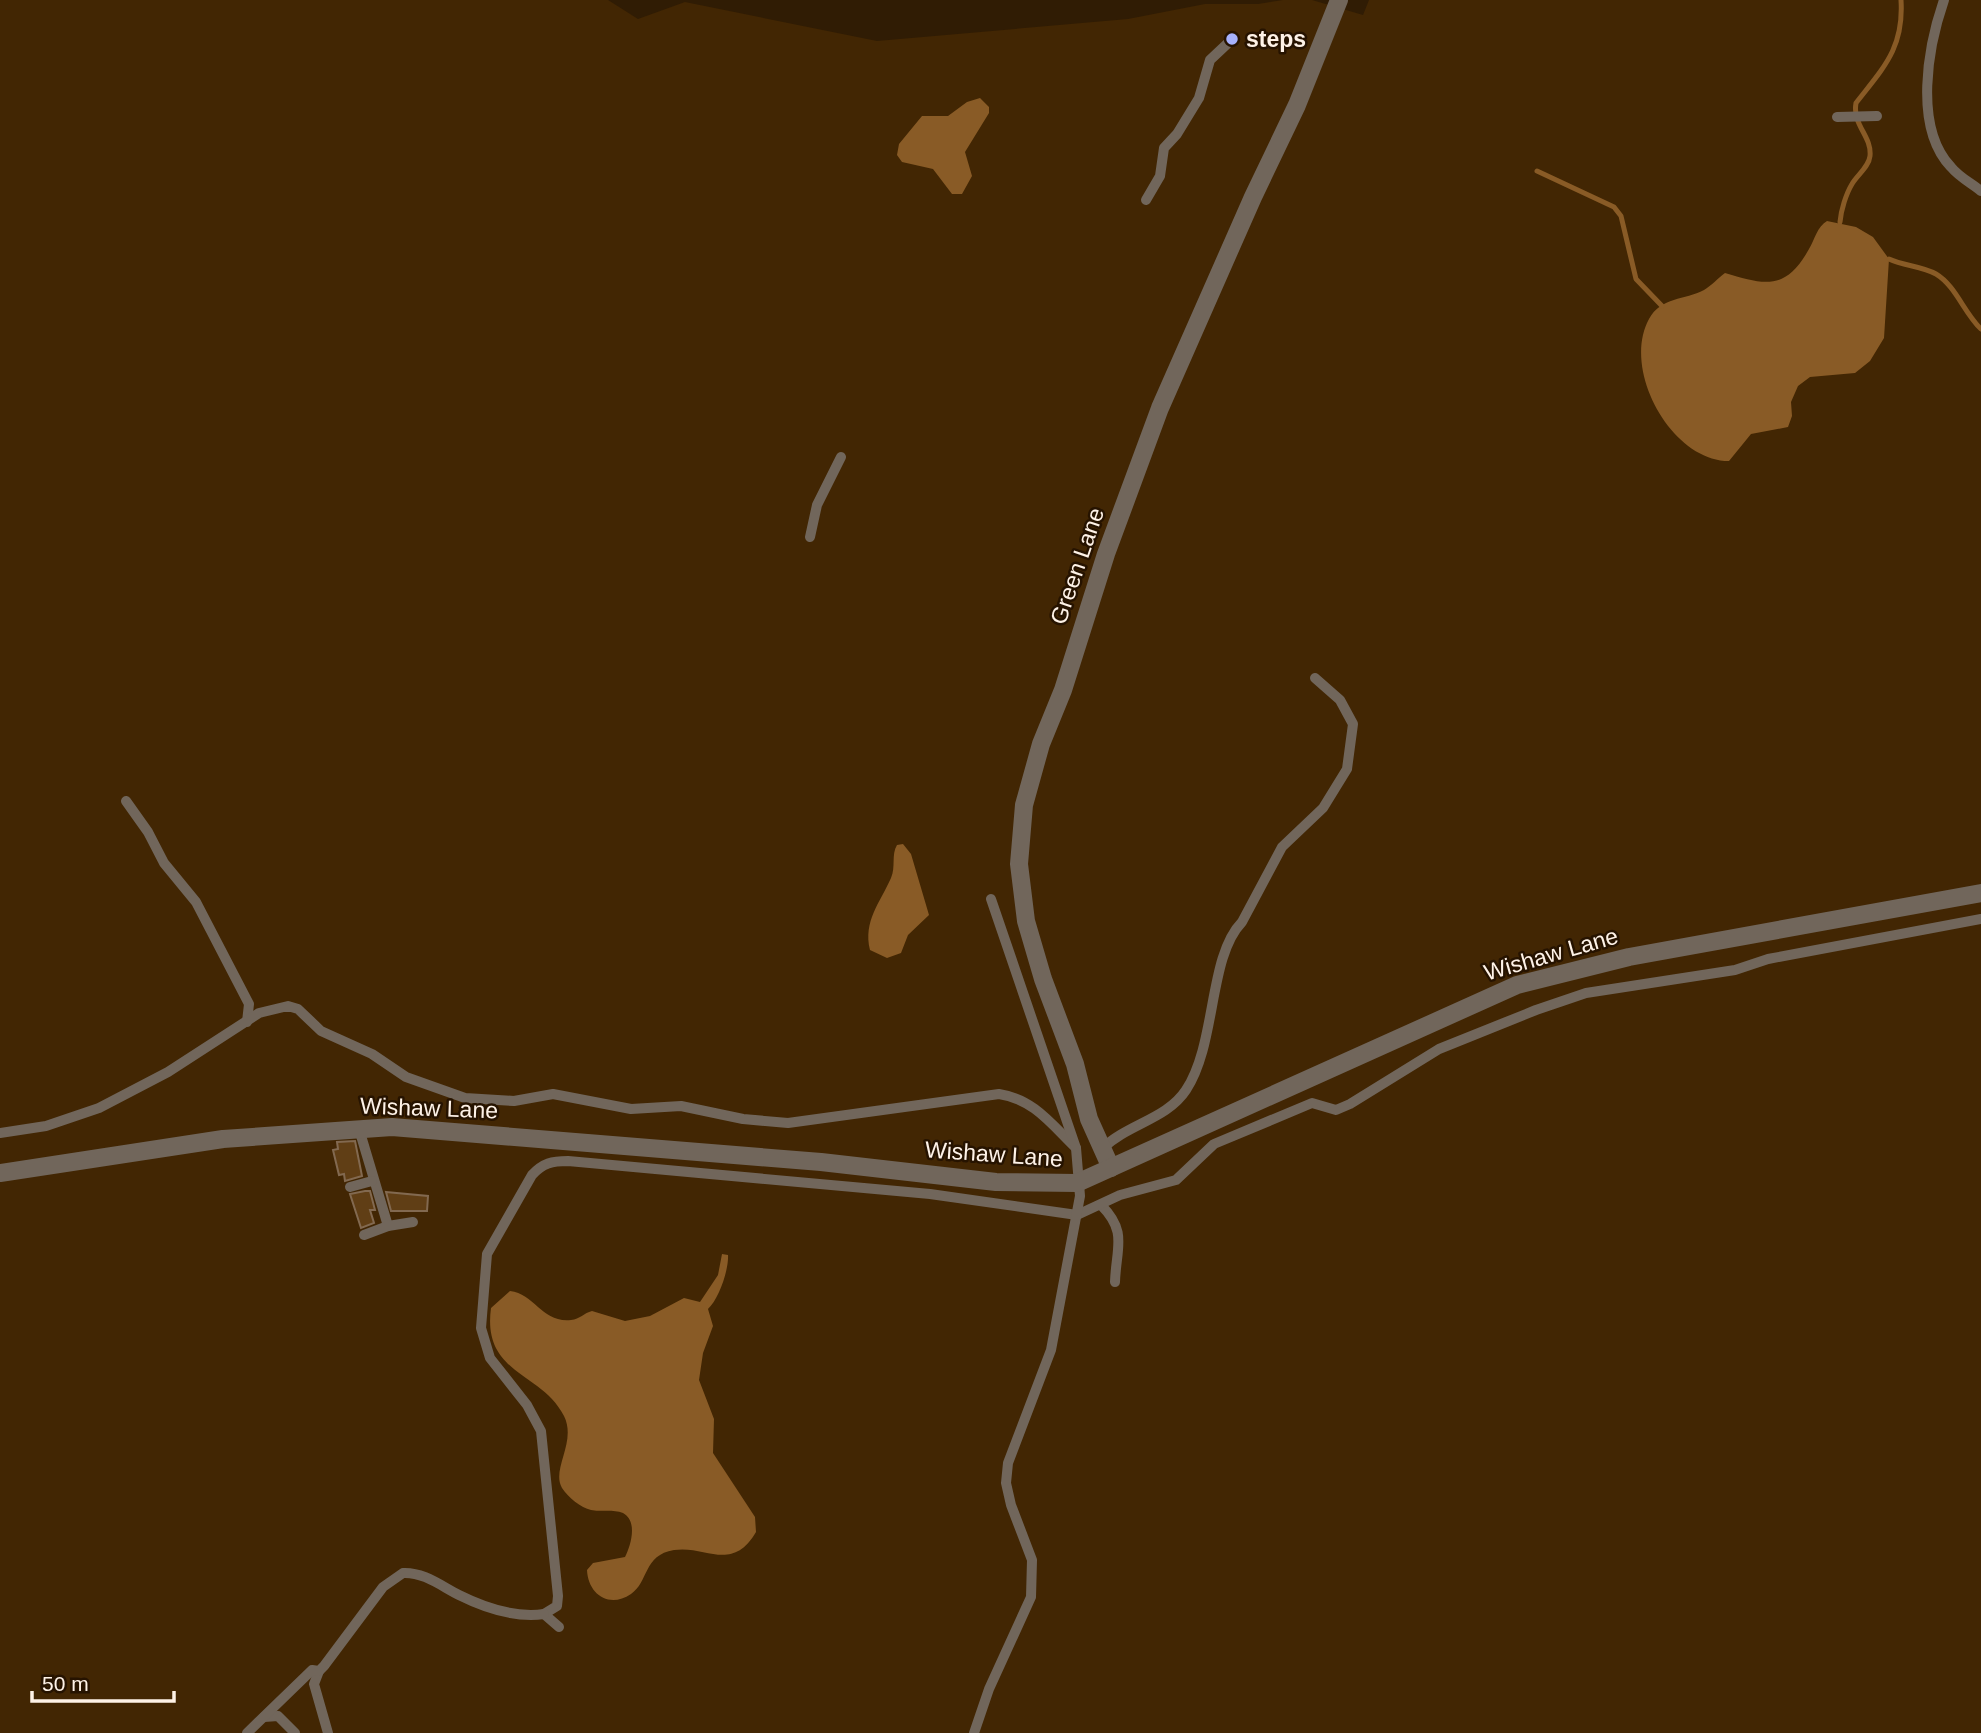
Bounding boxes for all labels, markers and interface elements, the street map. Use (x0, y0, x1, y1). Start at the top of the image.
place label: steps (1246, 26, 1306, 52)
marker: steps (1224, 31, 1240, 47)
street label: Green Lane (1045, 504, 1109, 628)
street label: Wishaw Lane (1481, 922, 1621, 986)
street label: Wishaw Lane (360, 1093, 498, 1123)
street label: Wishaw Lane (924, 1136, 1064, 1172)
scale bar (32, 1660, 173, 1704)
text: 50 m (42, 1672, 89, 1695)

